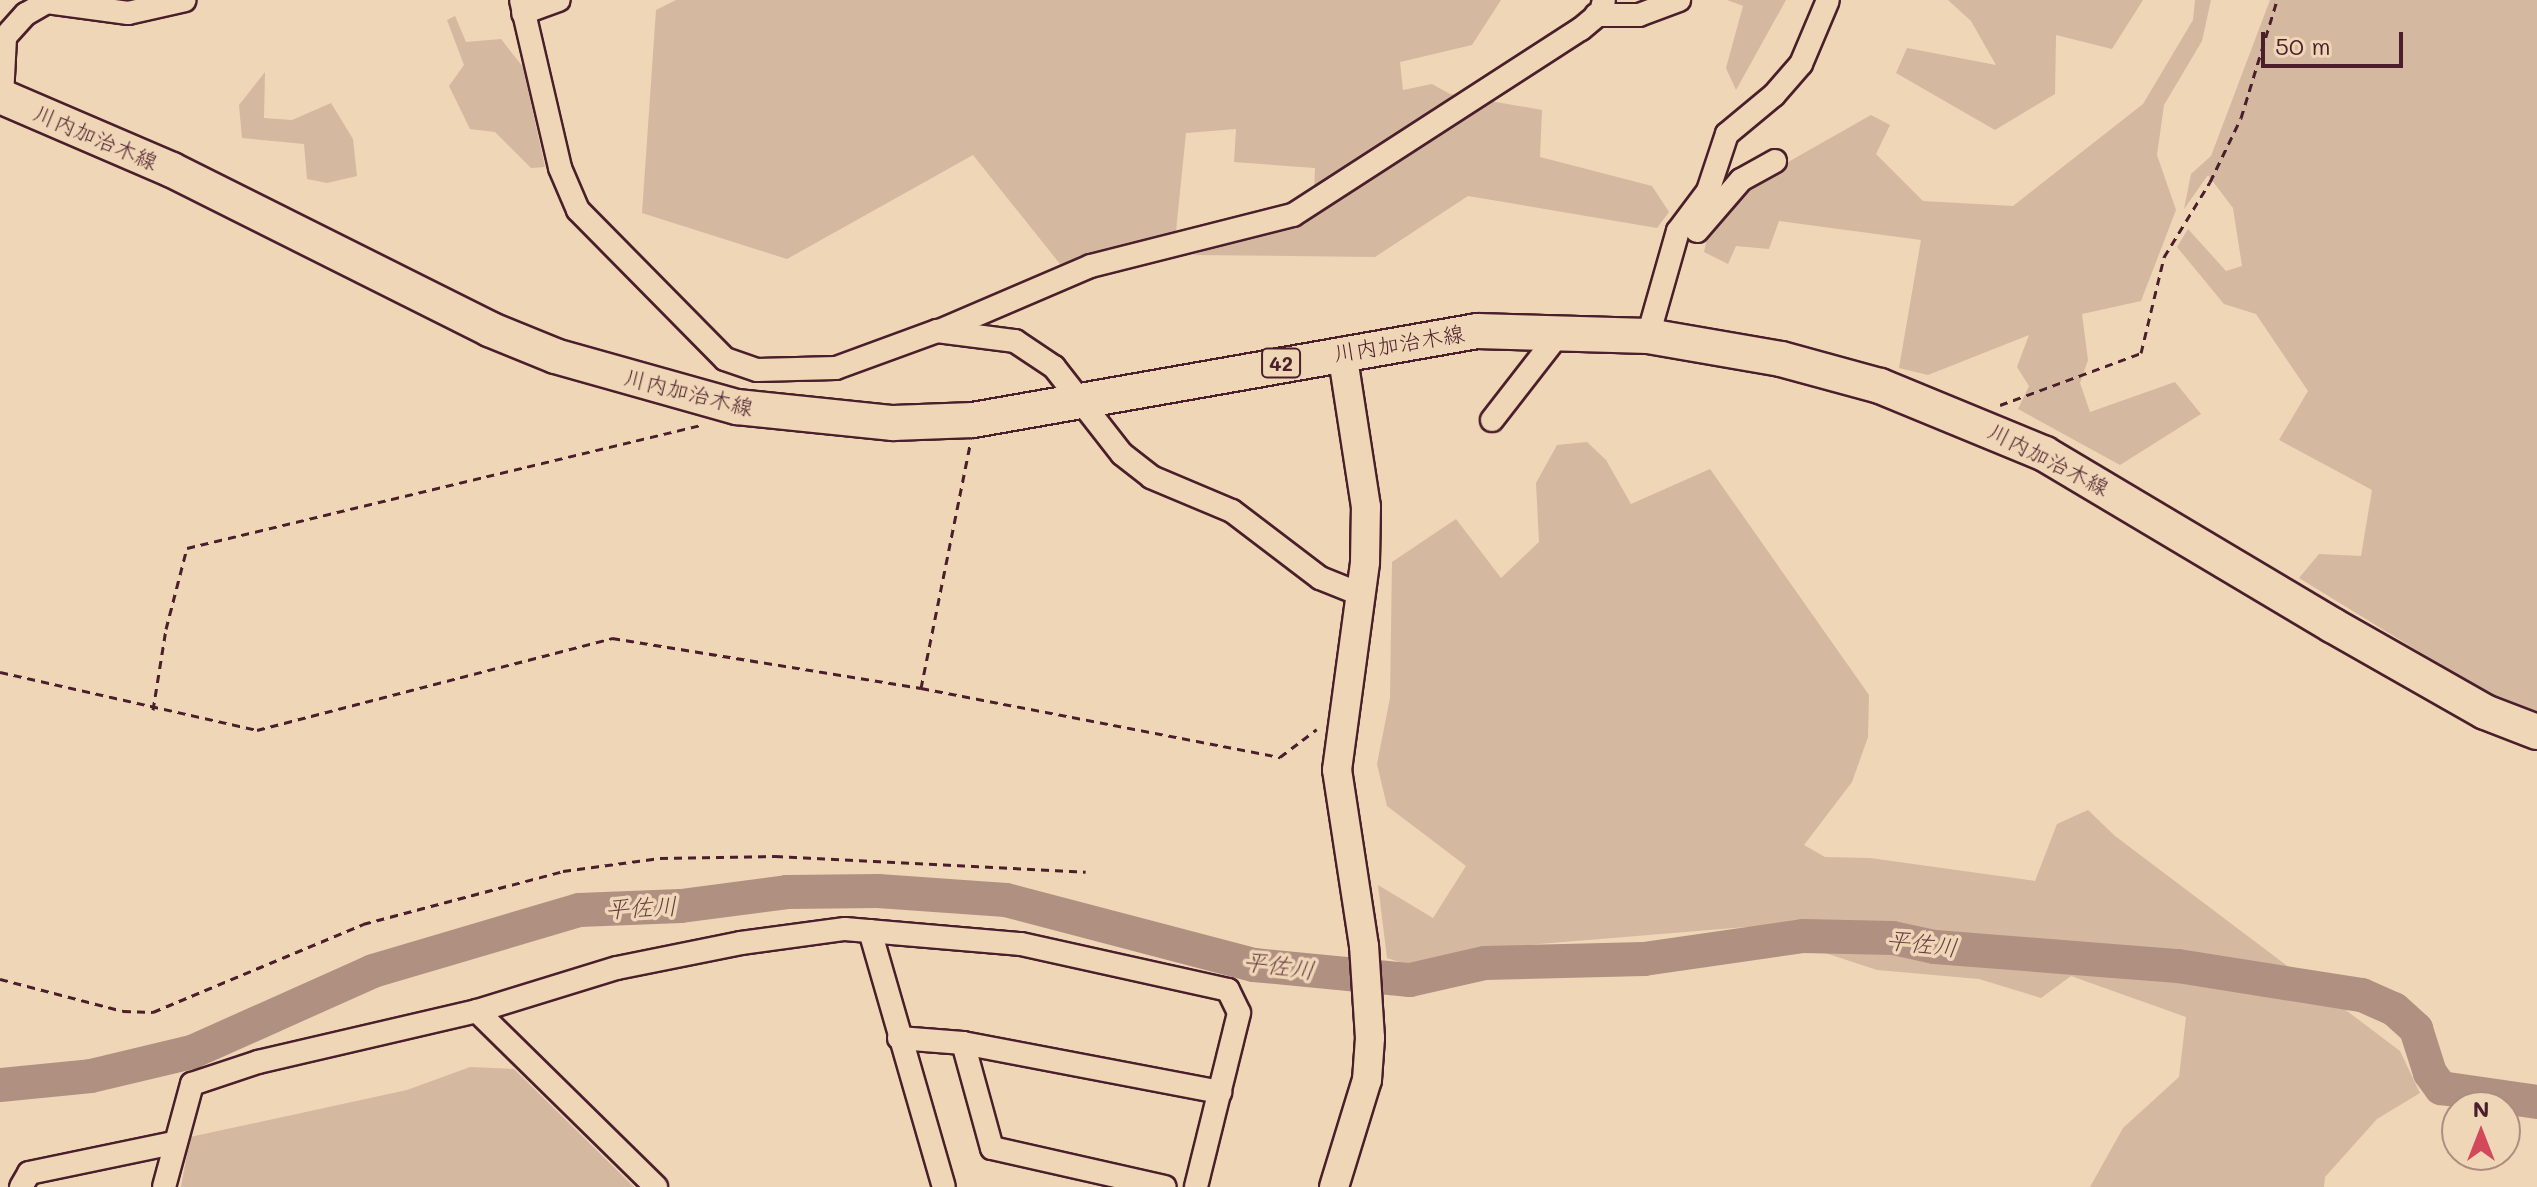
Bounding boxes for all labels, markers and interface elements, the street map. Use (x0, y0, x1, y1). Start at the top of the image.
scale bar (2265, 16, 2407, 66)
text: 50 m (2275, 30, 2331, 61)
street label: 川内加治木線 (30, 99, 162, 175)
street label: 川内加治木線 (1332, 320, 1466, 366)
road number: 42 (1261, 347, 1301, 379)
street label: 川内加治木線 (622, 363, 756, 421)
street label: 川内加治木線 (1984, 417, 2114, 501)
water label: 平佐川 (604, 891, 678, 923)
water label: 平佐川 (1885, 924, 1959, 962)
water label: 平佐川 (1241, 946, 1317, 984)
north arrow (2441, 1091, 2521, 1171)
text: N (2473, 1094, 2489, 1123)

